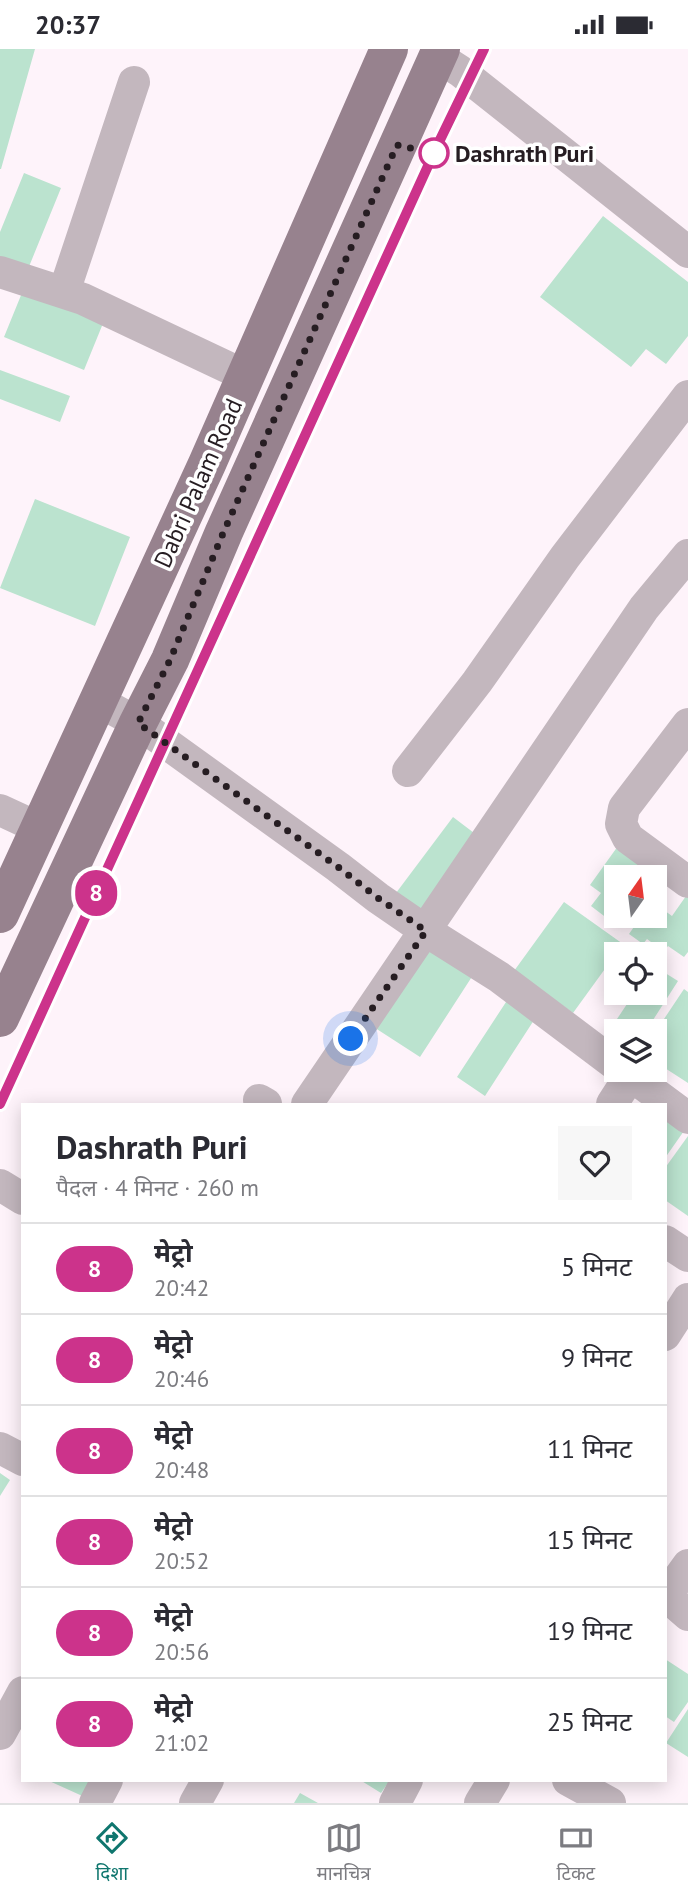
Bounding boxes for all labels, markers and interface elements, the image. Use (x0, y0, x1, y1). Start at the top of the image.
text: 20:37 (35, 8, 101, 41)
marker: Dashrath Puri (419, 138, 449, 168)
place label: Dashrath Puri (455, 138, 594, 169)
street label: Dabri Palam Road (147, 394, 249, 572)
north arrow (604, 865, 667, 927)
map controls (604, 865, 667, 1082)
line badge: 8 (73, 870, 119, 916)
text: 8 (89, 877, 103, 908)
button: locate (604, 942, 667, 1005)
button: layers (604, 1019, 667, 1082)
your location (333, 1021, 368, 1056)
text: Dashrath Puri (56, 1125, 248, 1168)
button: heart (558, 1126, 632, 1200)
text: पैदल · 4 मिनट · 260 m (56, 1173, 259, 1202)
text: मेट्रो (154, 1236, 193, 1269)
text: 5 मिनट (561, 1250, 632, 1283)
text: 8 (88, 1253, 101, 1284)
text: 20:42 (154, 1273, 209, 1302)
text: मेट्रो (154, 1327, 193, 1360)
text: 9 मिनट (561, 1341, 632, 1374)
text: 8 (88, 1344, 101, 1375)
text: 20:46 (154, 1364, 209, 1393)
text: मेट्रो (154, 1418, 193, 1451)
text: 11 मिनट (547, 1432, 632, 1465)
text: 8 (88, 1435, 101, 1466)
text: 20:48 (154, 1455, 209, 1484)
text: मेट्रो (154, 1509, 193, 1542)
text: 15 मिनट (547, 1523, 632, 1556)
text: 8 (88, 1526, 101, 1557)
text: 20:52 (154, 1546, 209, 1575)
text: मेट्रो (154, 1600, 193, 1633)
text: 19 मिनट (547, 1614, 632, 1647)
text: 8 (88, 1617, 101, 1648)
text: 20:56 (154, 1637, 209, 1666)
text: मेट्रो (154, 1691, 193, 1724)
text: 25 मिनट (547, 1705, 632, 1738)
text: 8 (88, 1708, 101, 1739)
text: 21:02 (154, 1728, 209, 1757)
tab: दिशा (93, 1819, 131, 1888)
tab: मानचित्र (317, 1819, 371, 1888)
tab: टिकट (556, 1819, 595, 1888)

